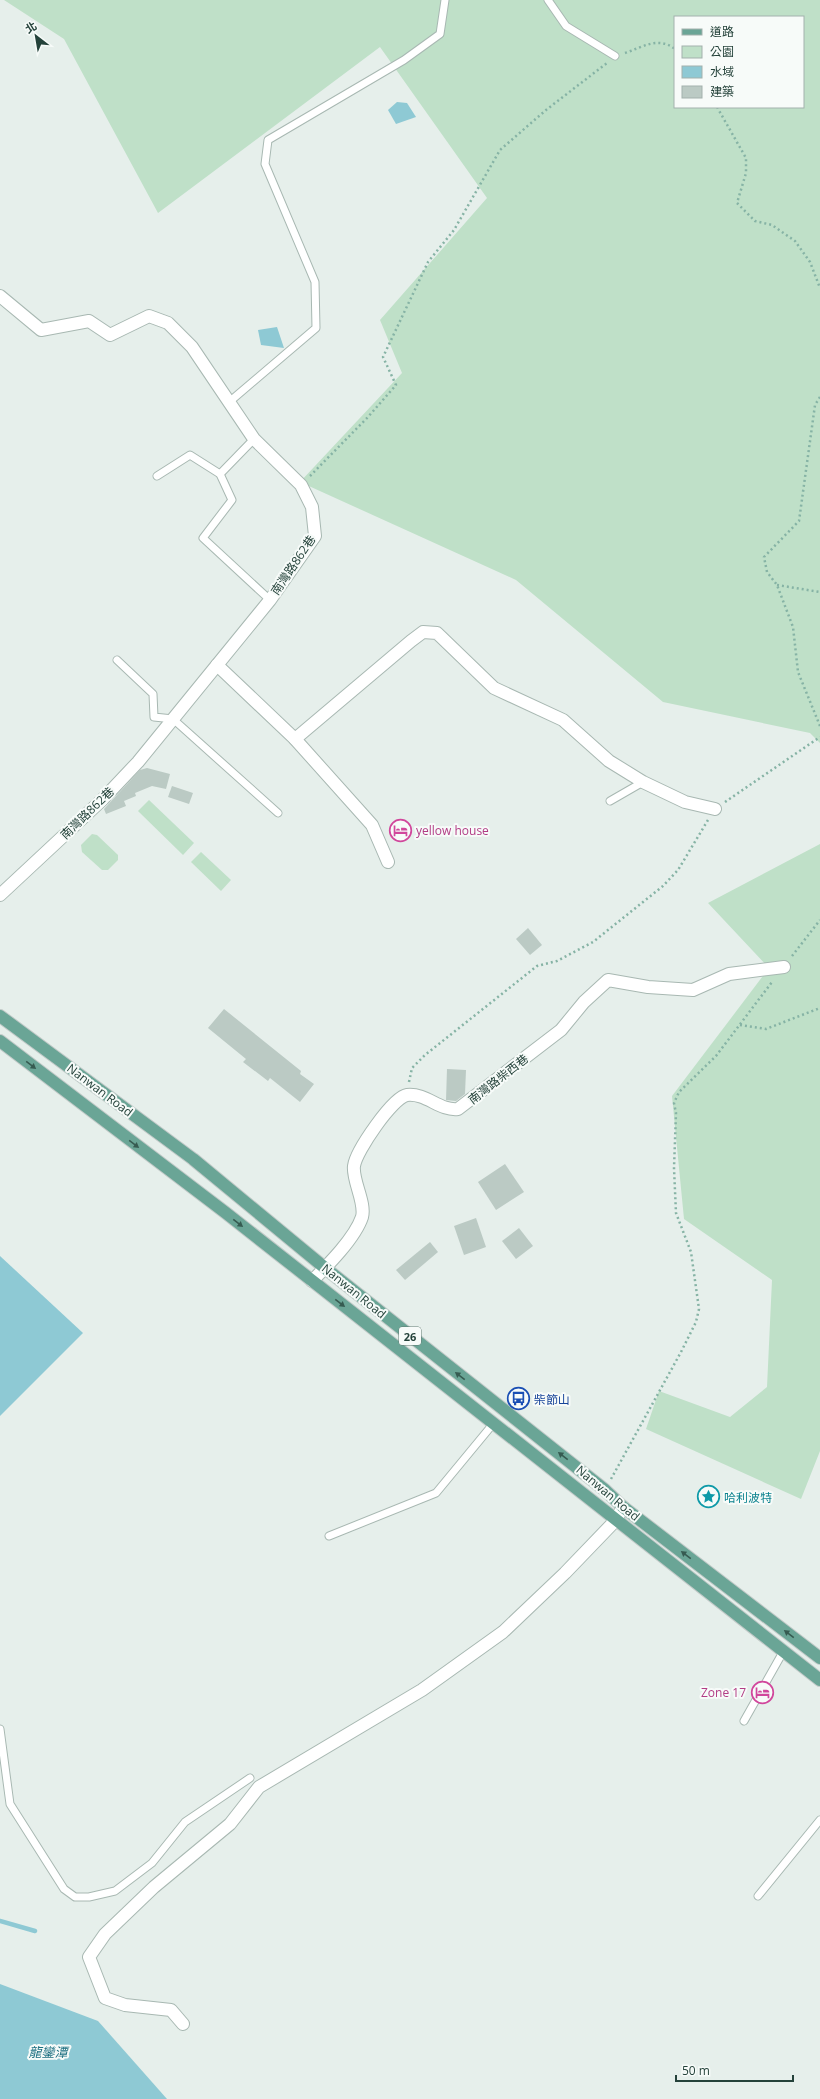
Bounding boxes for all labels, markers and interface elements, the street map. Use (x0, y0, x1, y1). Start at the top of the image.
north arrow (16, 16, 56, 56)
legend (674, 16, 804, 108)
text: 北 (22, 18, 39, 36)
text: 道路 (710, 23, 734, 40)
text: 公園 (710, 43, 734, 60)
text: 水域 (710, 63, 734, 80)
text: 建築 (710, 83, 734, 100)
street label: 南灣路862巷 (267, 532, 319, 598)
street label: 南灣路862巷 (56, 783, 118, 843)
hotel icon: yellow house (387, 817, 413, 843)
place label: yellow house (416, 822, 489, 839)
street label: 南灣路柴西巷 (464, 1050, 532, 1108)
street label: Nanwan Road (64, 1060, 136, 1120)
one-way arrow (26, 1061, 36, 1069)
one-way arrow (129, 1140, 140, 1148)
one-way arrow (232, 1219, 243, 1227)
street label: Nanwan Road (318, 1260, 390, 1322)
one-way arrow (334, 1299, 345, 1307)
road number: 26 (399, 1327, 421, 1345)
one-way arrow (455, 1372, 466, 1380)
bus stop icon: 柴節山 (506, 1386, 532, 1412)
place label: 柴節山 (534, 1391, 570, 1408)
one-way arrow (557, 1452, 568, 1461)
street label: Nanwan Road (573, 1461, 643, 1525)
place icon: 哈利波特 (695, 1484, 721, 1510)
place label: 哈利波特 (724, 1489, 772, 1506)
one-way arrow (680, 1551, 691, 1559)
one-way arrow (784, 1630, 794, 1638)
hotel icon: Zone 17 (749, 1679, 775, 1705)
place label: Zone 17 (701, 1684, 746, 1701)
water label: 龍鑾潭 (28, 2043, 69, 2061)
scale bar (676, 2057, 793, 2083)
text: 50 m (682, 2062, 710, 2079)

